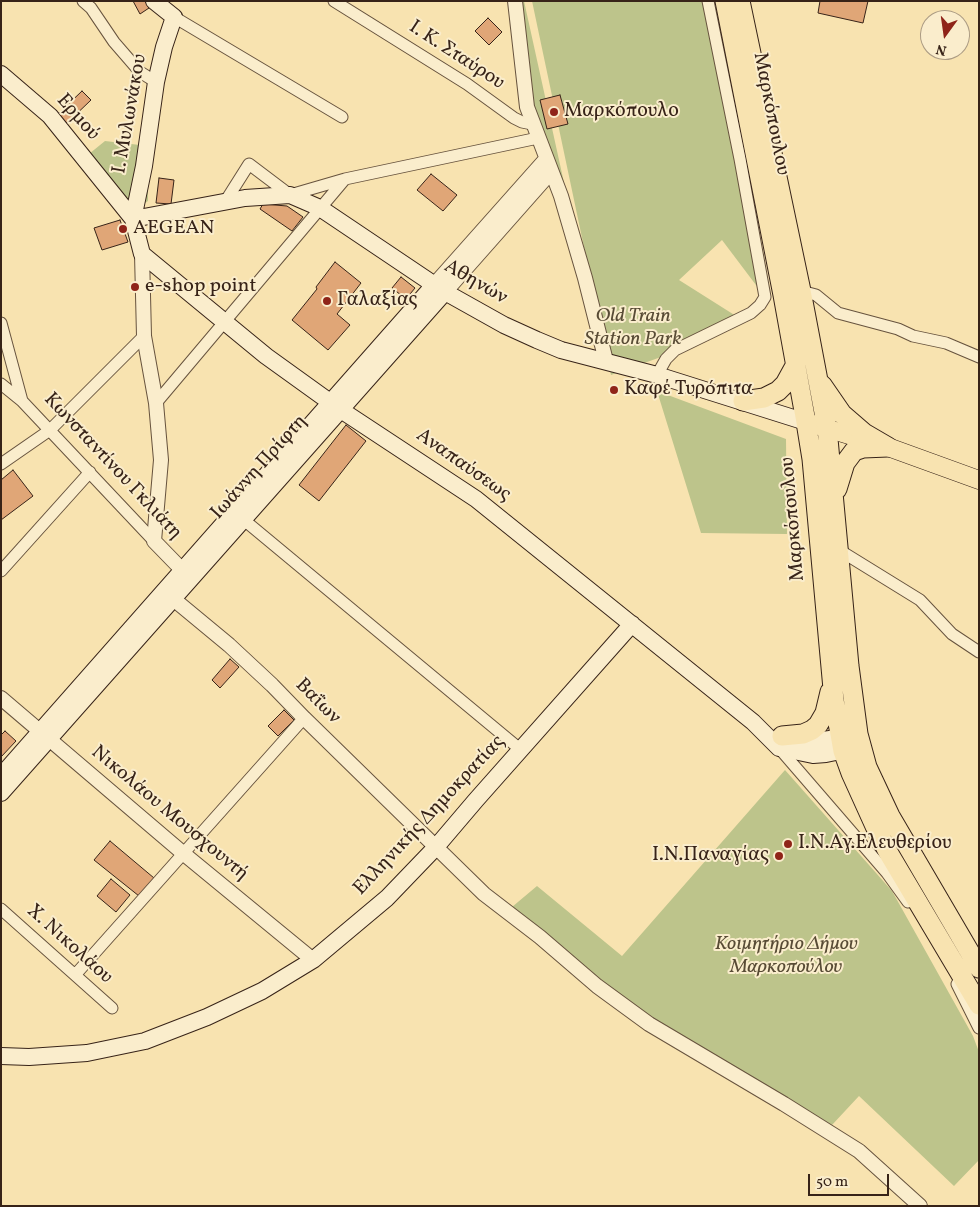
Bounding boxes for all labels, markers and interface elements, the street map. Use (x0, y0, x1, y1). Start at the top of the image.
north arrow (920, 10, 970, 60)
street label: Ι. Κ. Σταύρου (404, 16, 508, 96)
text: N (934, 39, 949, 60)
street label: Μαρκόπουλου (746, 51, 794, 177)
street label: Ι. Μυλωνάκου (109, 52, 153, 176)
street label: Ερμού (50, 90, 104, 146)
place label: Μαρκόπουλο (564, 100, 679, 124)
marker: Μαρκόπουλο (548, 106, 560, 118)
place label: AEGEAN (133, 217, 214, 241)
marker: AEGEAN (117, 223, 129, 235)
street label: Αθηνών (439, 255, 511, 311)
place label: e-shop point (145, 275, 257, 299)
marker: e-shop point (129, 281, 141, 293)
place label: Γαλαξίας (337, 289, 418, 313)
marker: Γαλαξίας (321, 295, 333, 307)
park label: Old Train Station Park (584, 305, 682, 352)
place label: Καφέ Τυρóπιτα (624, 378, 753, 402)
marker: Καφέ Τυρóπιτα (608, 384, 620, 396)
street label: Κωνσταντίνου Γκλιάτη (38, 389, 186, 545)
street label: Ιωάννη Πρίφτη (207, 411, 313, 525)
street label: Αναπαύσεως (411, 424, 515, 508)
street label: Μαρκόπουλου (777, 456, 811, 582)
street label: Βαΐων (289, 674, 345, 730)
street label: Ελληνικής Δημοκρατίας (349, 731, 511, 901)
street label: Νικολάου Μουσχουντή (85, 741, 253, 887)
place label: Ι.Ν.Αγ.Ελευθερίου (798, 832, 952, 856)
marker: Ι.Ν.Αγ.Ελευθερίου (782, 838, 794, 850)
place label: Ι.Ν.Παναγίας (652, 844, 769, 868)
marker: Ι.Ν.Παναγίας (773, 850, 785, 862)
street label: Χ. Νικολάου (21, 900, 117, 990)
park label: Κοιμητήριο Δήμου Μαρκοπούλου (715, 933, 857, 980)
scale bar (810, 1164, 891, 1196)
text: 50 m (816, 1172, 848, 1193)

